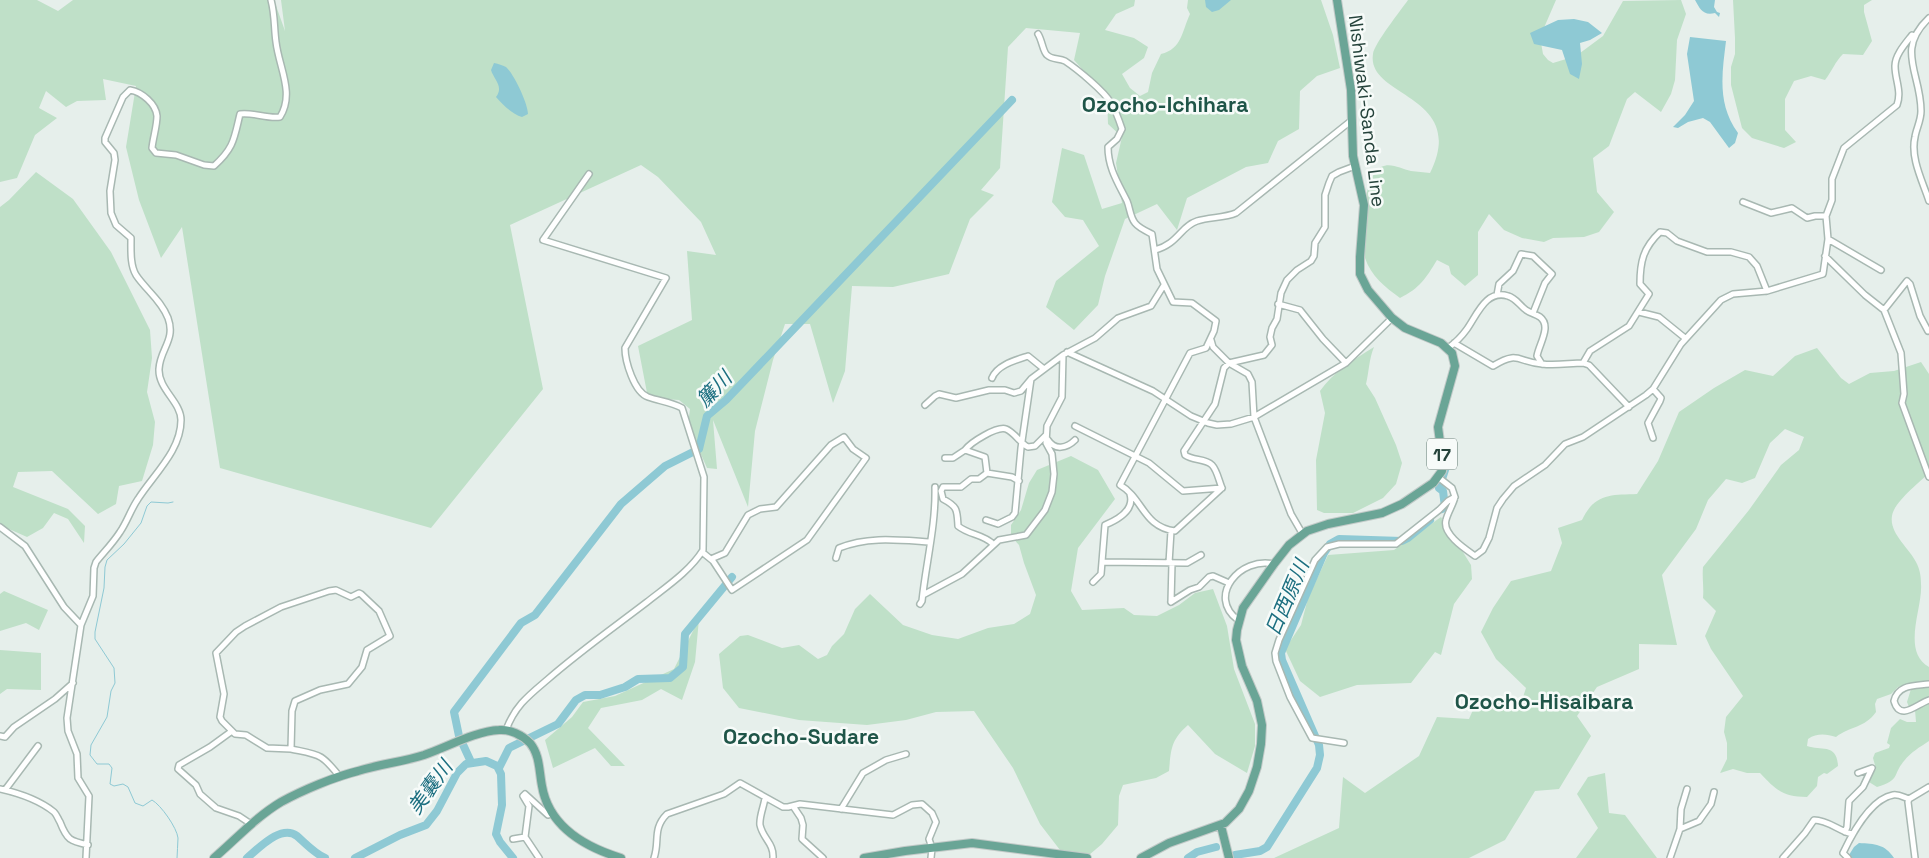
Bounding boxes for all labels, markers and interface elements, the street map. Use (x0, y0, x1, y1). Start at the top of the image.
street label: Nishiwaki-Sanda Line (1343, 14, 1391, 208)
district label: Ozocho-Ichihara (1082, 91, 1248, 118)
water label: 簾川 (691, 364, 739, 412)
road number: 17 (1427, 438, 1457, 469)
water label: 日西原川 (1259, 554, 1315, 640)
district label: Ozocho-Hisaibara (1455, 688, 1633, 715)
district label: Ozocho-Sudare (723, 723, 879, 750)
water label: 美嚢川 (402, 753, 459, 819)

